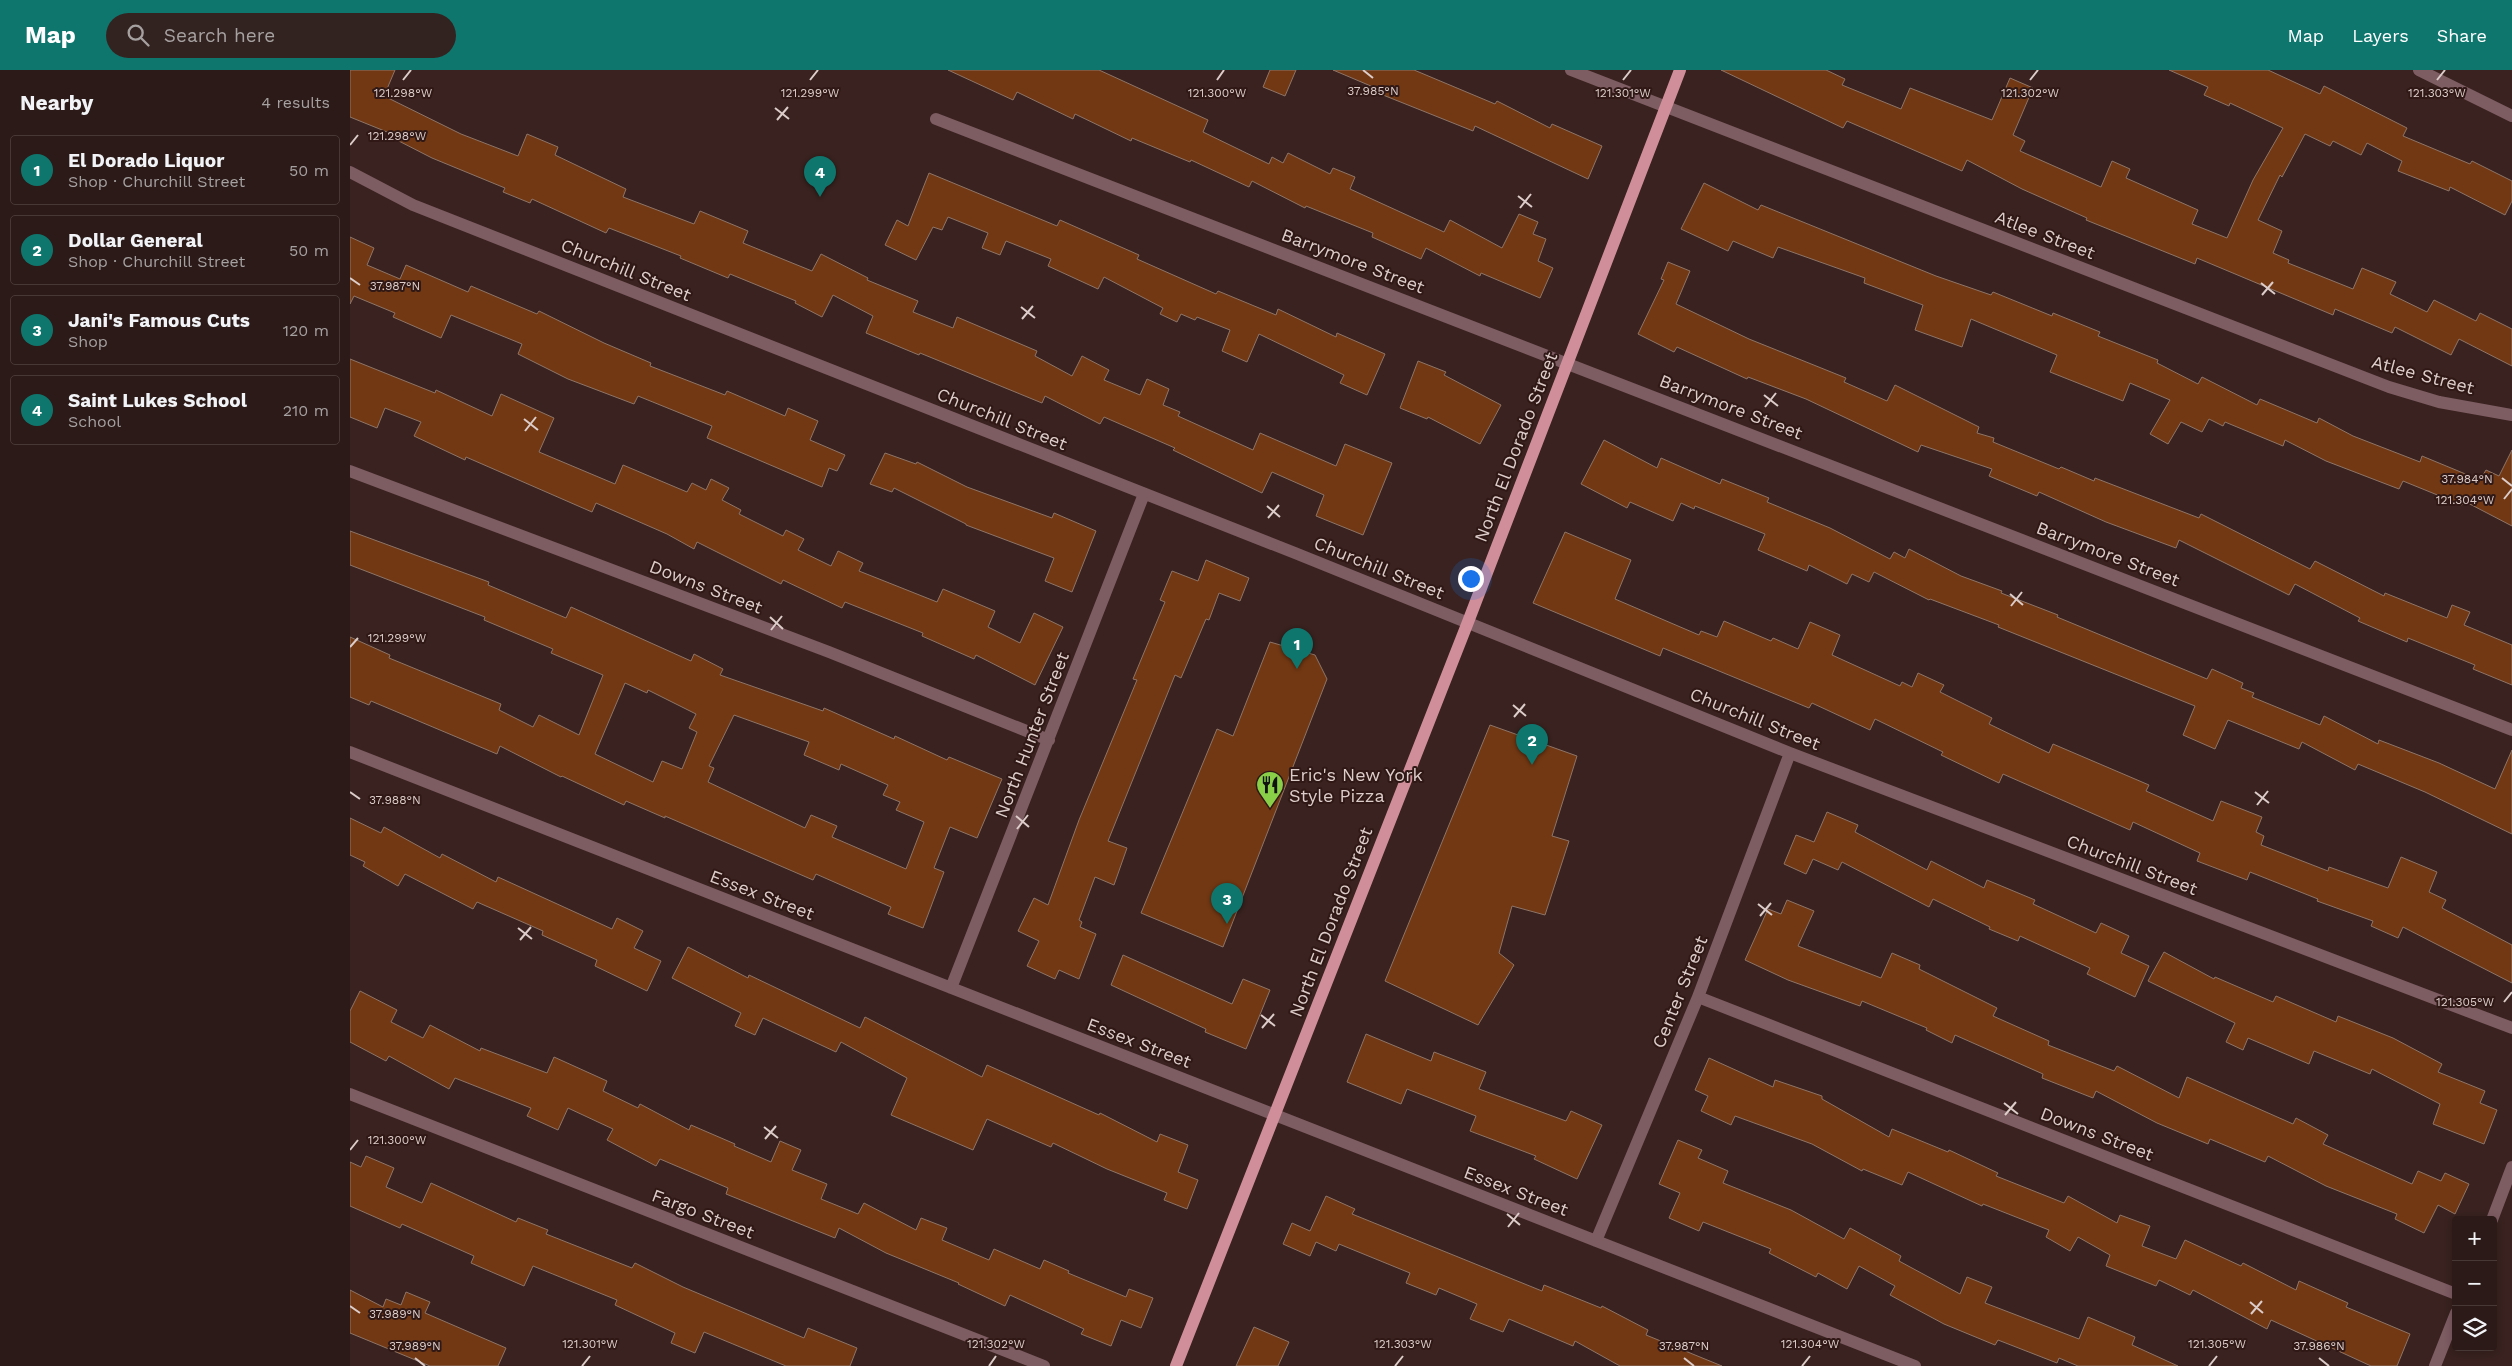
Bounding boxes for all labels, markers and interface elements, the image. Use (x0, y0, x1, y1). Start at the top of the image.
search box (106, 13, 456, 58)
text: Map (25, 21, 76, 49)
icon: search (124, 21, 152, 49)
text: Search here (164, 24, 275, 47)
text: Map (2287, 25, 2324, 46)
text: Layers (2352, 25, 2409, 46)
text: Share (2437, 25, 2487, 46)
text: 37.985°N (1347, 84, 1399, 98)
text: 121.298°W (374, 86, 433, 100)
text: 121.299°W (781, 86, 840, 100)
text: 121.300°W (1188, 86, 1247, 100)
text: 121.301°W (1595, 86, 1651, 100)
text: 121.302°W (2001, 86, 2059, 100)
text: 121.303°W (2408, 86, 2466, 100)
text: Nearby (20, 90, 93, 115)
text: 4 results (261, 93, 330, 112)
text: 121.298°W (368, 129, 427, 143)
text: El Dorado Liquor (68, 149, 224, 172)
pin: 4 (804, 156, 836, 197)
text: 1 (34, 161, 40, 180)
text: 50 m (289, 161, 329, 180)
text: Shop · Churchill Street (68, 172, 245, 191)
street label: Atlee Street (1992, 206, 2099, 263)
street label: Barrymore Street (1279, 224, 1428, 298)
text: Dollar General (68, 229, 203, 252)
street label: Churchill Street (558, 234, 695, 305)
text: 2 (32, 241, 42, 260)
text: 50 m (289, 241, 329, 260)
text: Shop · Churchill Street (68, 252, 245, 271)
text: 37.987°N (370, 279, 420, 293)
text: Jani's Famous Cuts (68, 309, 250, 332)
text: 3 (32, 321, 42, 340)
text: 120 m (283, 321, 329, 340)
text: Shop (68, 332, 108, 351)
street label: North El Dorado Street (1470, 349, 1562, 545)
street label: Atlee Street (2370, 351, 2477, 398)
street label: Barrymore Street (1657, 370, 1806, 444)
street label: Churchill Street (934, 383, 1071, 454)
text: Saint Lukes School (68, 389, 247, 412)
text: 4 (32, 401, 42, 420)
text: 210 m (283, 401, 329, 420)
text: School (68, 412, 121, 431)
text: 37.984°N (2441, 472, 2493, 486)
text: 121.304°W (2436, 493, 2495, 507)
street label: Barrymore Street (2034, 517, 2183, 591)
street label: Churchill Street (1311, 532, 1448, 603)
street label: Downs Street (647, 555, 766, 618)
your location (1458, 566, 1484, 592)
pin: 1 (1281, 628, 1313, 669)
text: 121.299°W (368, 631, 427, 645)
street label: North Hunter Street (990, 649, 1073, 821)
street label: Churchill Street (1687, 683, 1824, 754)
pin: 2 (1516, 724, 1548, 765)
place label: Eric's New York Style Pizza (1289, 764, 1423, 806)
restaurant icon: Eric's New York Style Pizza (1255, 770, 1285, 809)
text: 37.988°N (369, 793, 421, 807)
street label: North El Dorado Street (1285, 824, 1377, 1020)
street label: Churchill Street (2064, 830, 2201, 899)
street label: Essex Street (707, 865, 818, 924)
pin: 3 (1211, 883, 1243, 924)
street label: Center Street (1648, 932, 1712, 1051)
text: 121.305°W (2436, 995, 2494, 1009)
street label: Essex Street (1084, 1013, 1195, 1072)
street label: Downs Street (2038, 1102, 2157, 1165)
text: 121.300°W (368, 1133, 427, 1147)
street label: Essex Street (1461, 1161, 1572, 1220)
street label: Fargo Street (649, 1184, 758, 1243)
map controls (2452, 1216, 2497, 1351)
button: + (2452, 1216, 2497, 1261)
button: − (2452, 1261, 2497, 1306)
button: layers (2452, 1306, 2497, 1351)
text: 37.989°N (369, 1307, 421, 1321)
text: 121.301°W (562, 1337, 618, 1351)
text: 121.302°W (967, 1337, 1025, 1351)
text: 121.303°W (1374, 1337, 1432, 1351)
text: 121.304°W (1781, 1337, 1840, 1351)
text: 121.305°W (2188, 1337, 2246, 1351)
text: 37.989°N (389, 1339, 441, 1353)
text: 37.987°N (1659, 1339, 1709, 1353)
text: 37.986°N (2293, 1339, 2345, 1353)

